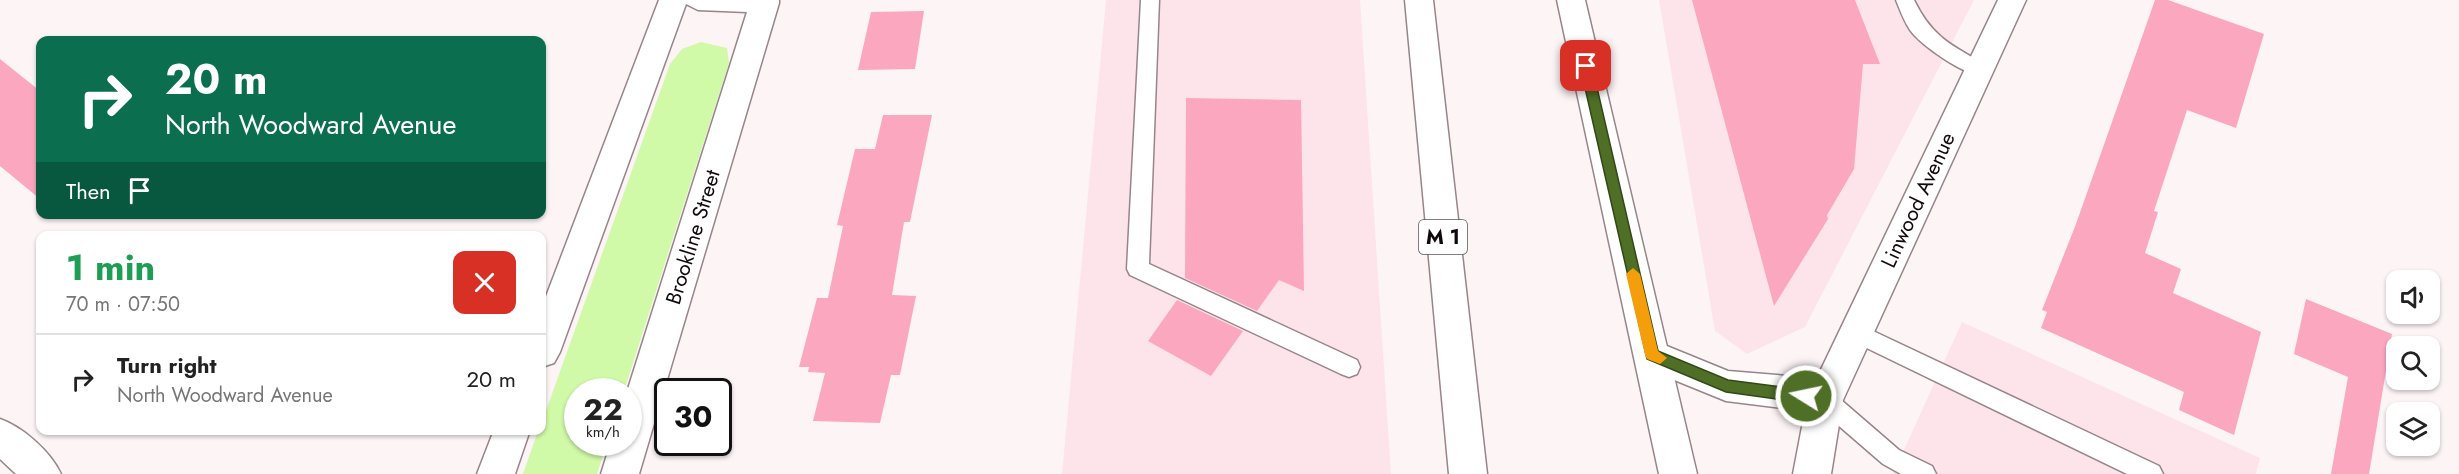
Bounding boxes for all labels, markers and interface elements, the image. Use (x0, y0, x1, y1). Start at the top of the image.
pin (1560, 40, 1611, 91)
text: 20 m (165, 49, 267, 110)
icon: arrive (1569, 49, 1602, 82)
icon: right (66, 60, 144, 138)
text: North Woodward Avenue (165, 105, 456, 144)
street label: Linwood Avenue (1873, 127, 1963, 273)
street label: Brookline Street (658, 166, 728, 308)
icon: arrive (123, 174, 156, 207)
text: Then (66, 175, 111, 207)
road number: M 1 (1419, 220, 1467, 254)
text: 1 min (66, 241, 155, 293)
button: close (453, 251, 516, 314)
map controls (2386, 270, 2440, 456)
button: sound (2386, 270, 2440, 324)
text: 70 m · 07:50 (66, 290, 180, 319)
button: search (2386, 336, 2440, 390)
text: Turn right (117, 349, 217, 381)
icon: right (66, 363, 99, 396)
text: 20 m (467, 363, 516, 395)
position arrow (1774, 364, 1838, 428)
speed limit sign: 30 (654, 378, 732, 456)
text: North Woodward Avenue (117, 381, 333, 410)
text: 22 (583, 388, 623, 431)
button: layers (2386, 402, 2440, 456)
text: km/h (586, 421, 620, 443)

